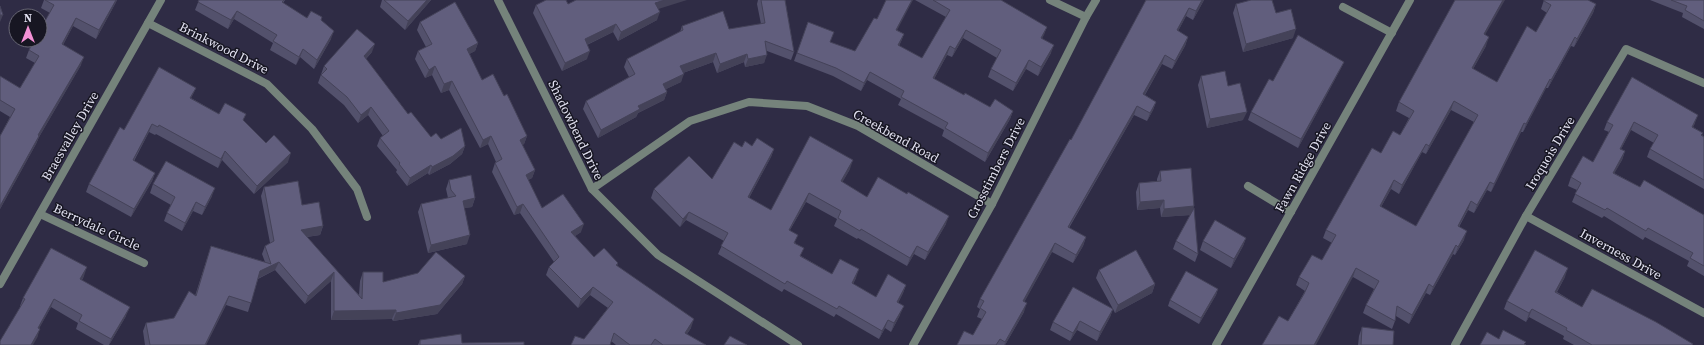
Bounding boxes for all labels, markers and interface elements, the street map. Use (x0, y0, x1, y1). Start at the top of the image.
north arrow (8, 8, 48, 48)
text: N (24, 11, 32, 26)
street label: Brinkwood Drive (176, 18, 272, 78)
street label: Shadowbend Drive (544, 77, 608, 183)
street label: Braesvalley Drive (37, 88, 103, 184)
street label: Creekbend Road (850, 105, 943, 167)
street label: Iroquois Drive (1521, 113, 1579, 193)
street label: Crosstimbers Drive (963, 114, 1029, 221)
street label: Fawn Ridge Drive (1271, 118, 1335, 215)
street label: Berrydale Circle (51, 199, 143, 255)
street label: Inverness Drive (1577, 225, 1665, 284)

